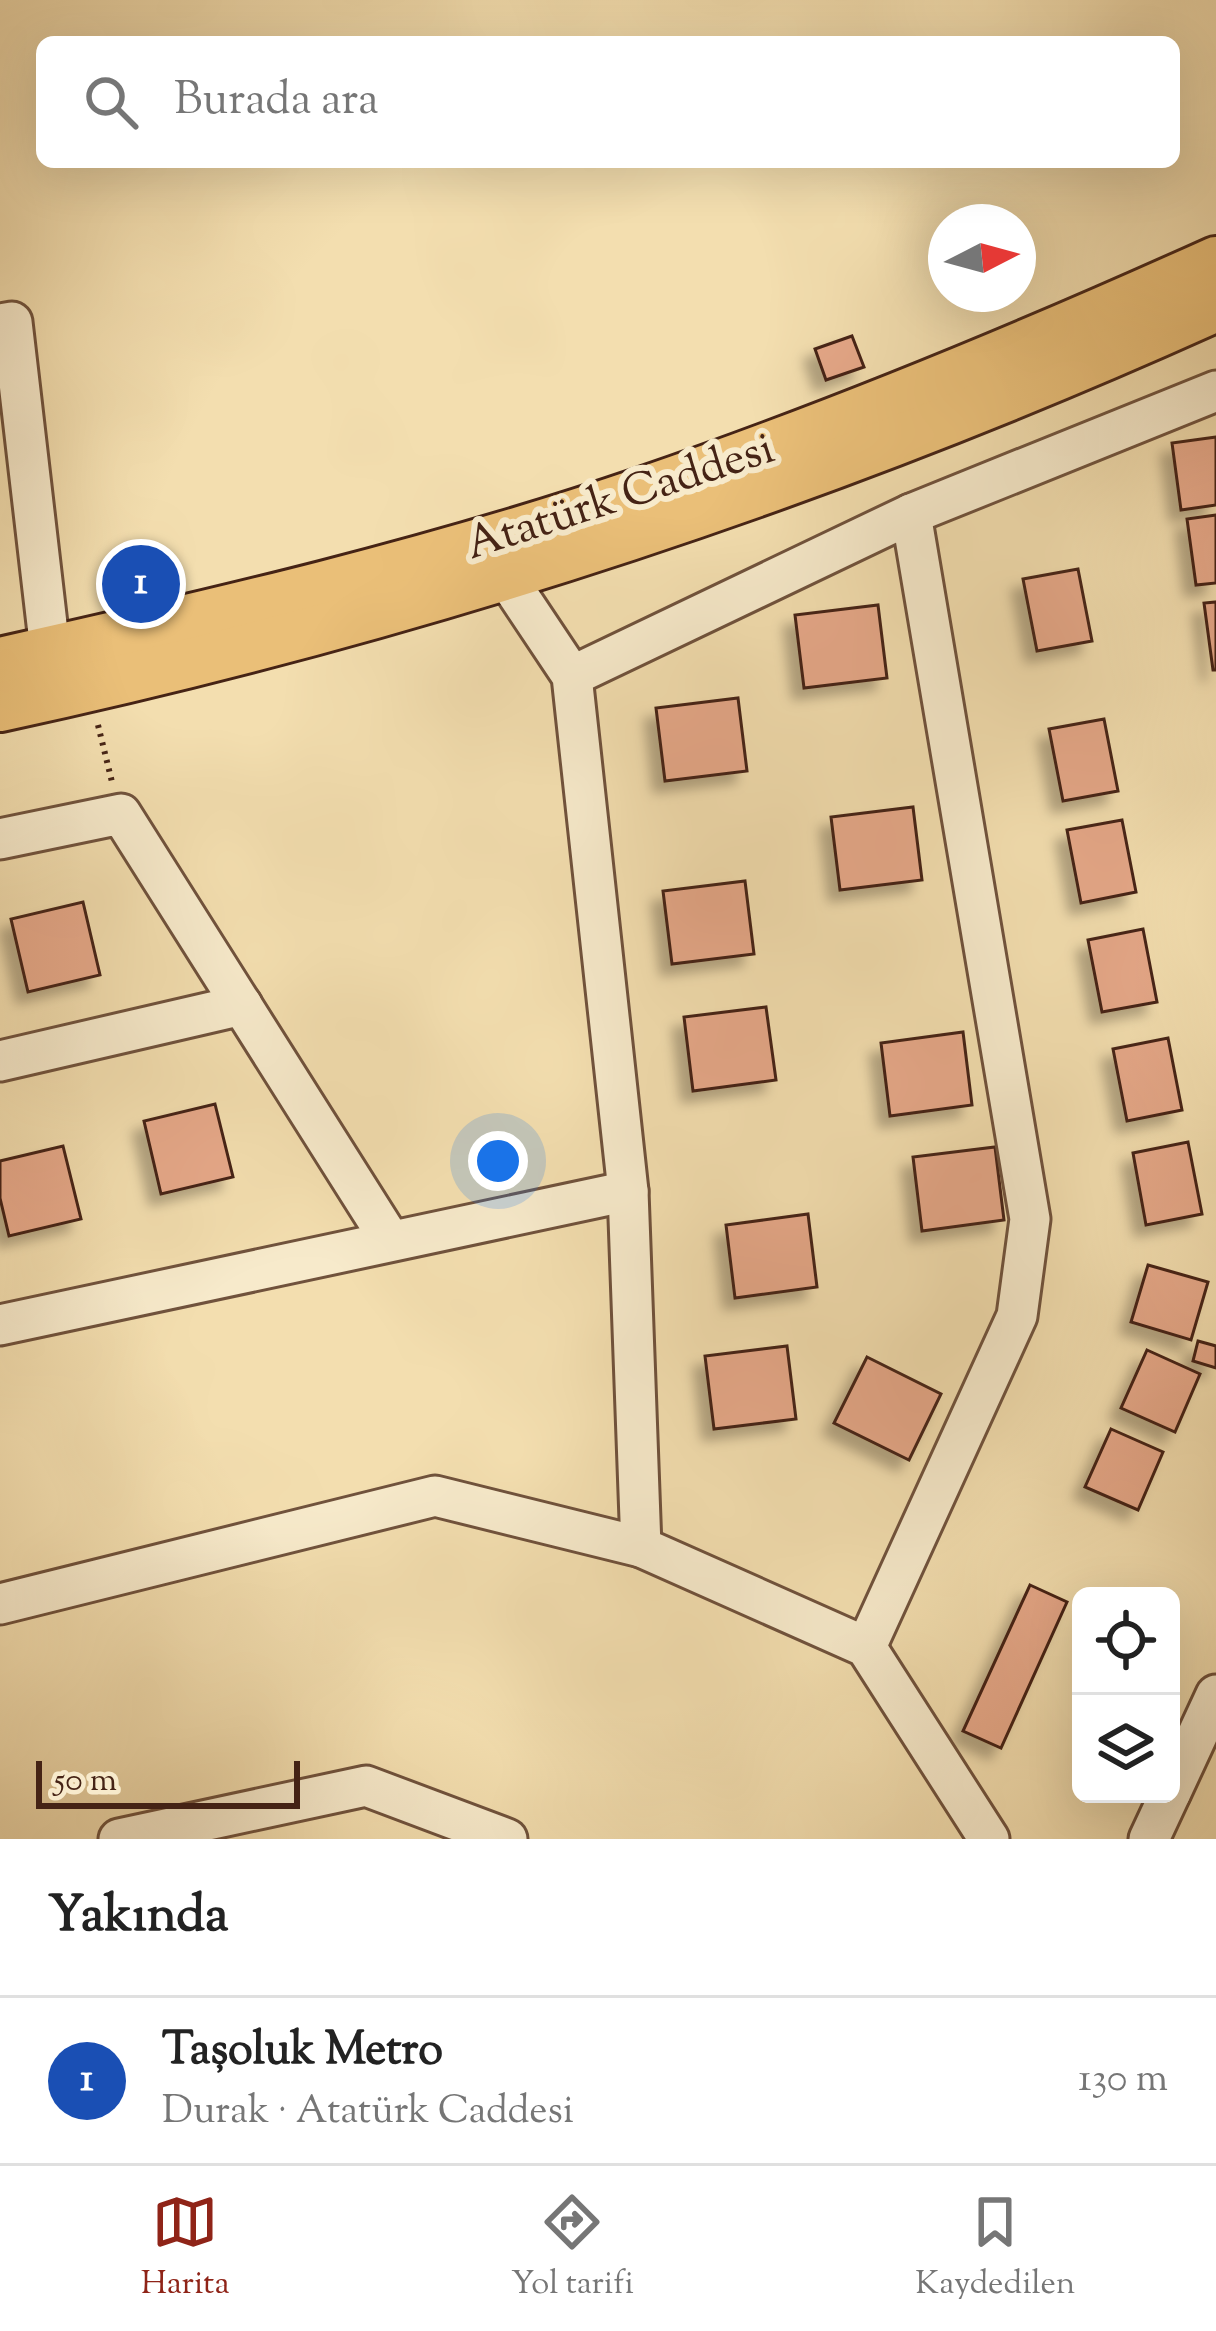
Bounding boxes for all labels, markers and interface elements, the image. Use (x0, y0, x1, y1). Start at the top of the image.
search box (36, 36, 1180, 168)
icon: search (78, 69, 144, 135)
text: Burada ara (174, 70, 379, 135)
north arrow (928, 204, 1036, 312)
street label: Atatürk Caddesi (458, 419, 783, 580)
pin: 1 (102, 539, 180, 629)
your location (468, 1131, 528, 1191)
map controls (1072, 1587, 1180, 1803)
button: locate (1072, 1587, 1180, 1695)
button: layers (1072, 1695, 1180, 1803)
scale bar (36, 1755, 300, 1808)
text: 50 m (54, 1758, 117, 1806)
text: Yakında (48, 1881, 229, 1954)
text: Taşoluk Metro (162, 2020, 443, 2085)
text: 1 (80, 2053, 94, 2109)
text: 130 m (1078, 2053, 1168, 2109)
text: Durak · Atatürk Caddesi (162, 2085, 574, 2141)
tab: Harita (141, 2189, 230, 2309)
tab: Yol tarifi (511, 2189, 634, 2309)
tab: Kaydedilen (915, 2189, 1075, 2309)

